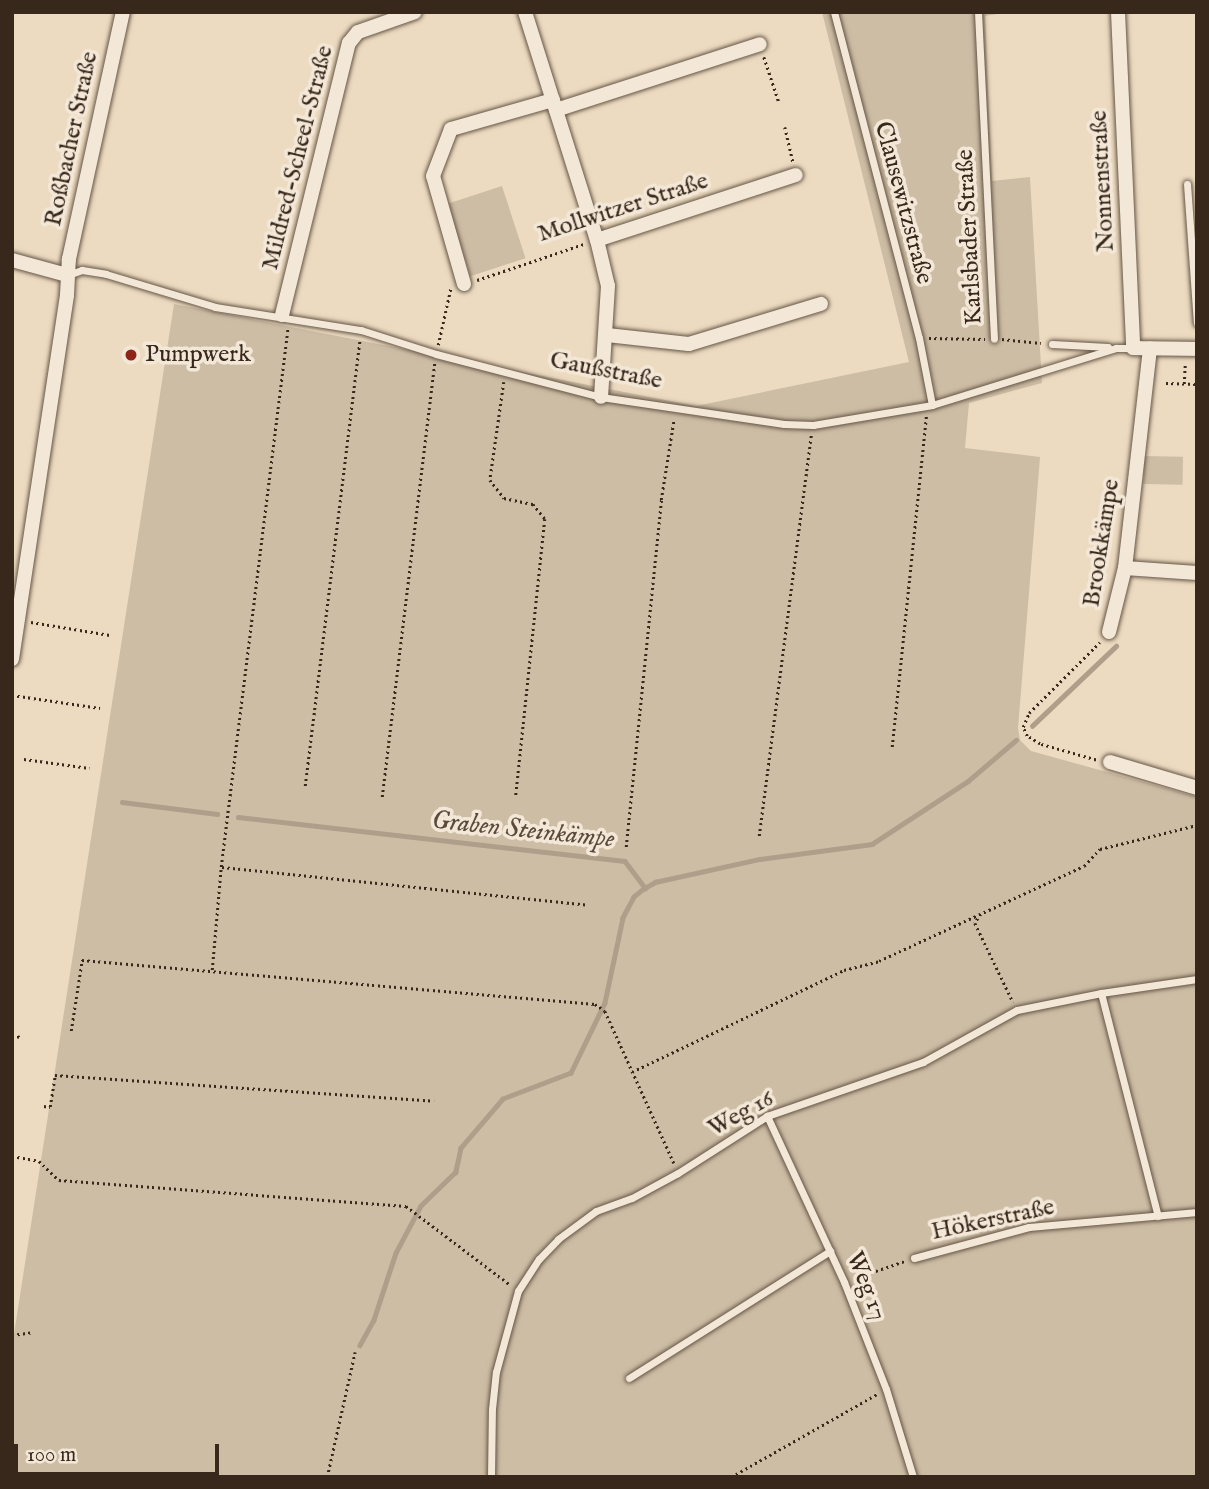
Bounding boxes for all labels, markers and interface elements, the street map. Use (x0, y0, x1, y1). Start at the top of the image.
street label: Mildred-Scheel-Straße (256, 43, 340, 273)
street label: Roßbacher Straße (39, 49, 105, 229)
street label: Nonnenstraße (1085, 110, 1121, 252)
street label: Clausewitzstraße (868, 119, 938, 287)
street label: Karlsbader Straße (951, 148, 989, 326)
street label: Mollwitzer Straße (534, 167, 712, 249)
place label: Pumpwerk (145, 341, 251, 369)
street label: Gaußstraße (548, 346, 664, 396)
marker: Pumpwerk (123, 347, 139, 363)
street label: Brookkämpe (1078, 477, 1126, 609)
water label: Graben Steinkämpe (430, 805, 616, 855)
street label: Weg 16 (703, 1084, 779, 1144)
street label: Hökerstraße (929, 1193, 1057, 1247)
street label: Weg 17 (839, 1248, 893, 1324)
scale bar (18, 1430, 222, 1474)
text: 100 m (27, 1442, 76, 1469)

